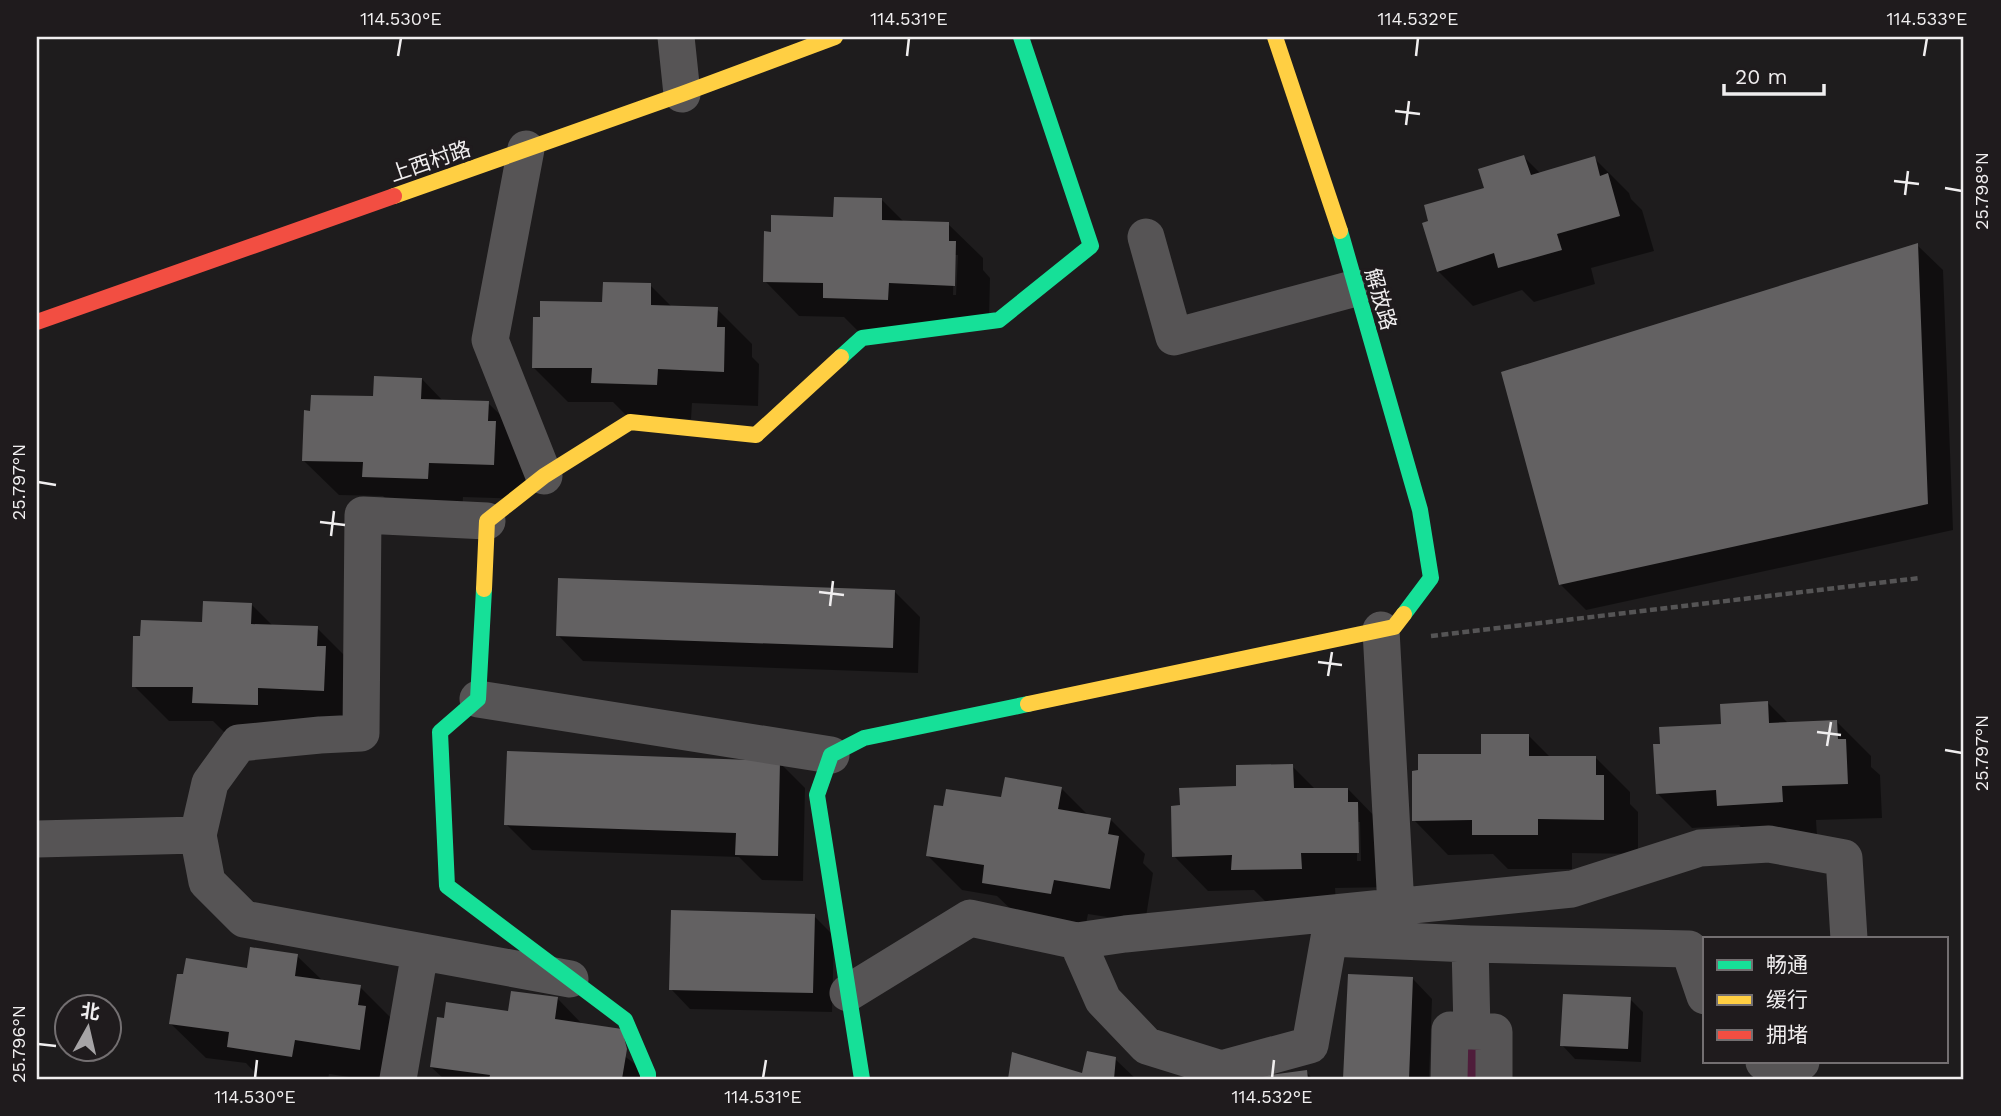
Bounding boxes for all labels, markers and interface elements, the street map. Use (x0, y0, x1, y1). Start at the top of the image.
text: 114.530°E (360, 8, 442, 29)
text: 114.531°E (870, 8, 948, 29)
text: 114.532°E (1378, 8, 1458, 29)
text: 114.533°E (1887, 8, 1967, 29)
scale bar (1724, 52, 1824, 96)
text: 20 m (1735, 64, 1787, 89)
street label: 上西村路 (386, 136, 474, 186)
text: 25.798°N (1971, 152, 1992, 230)
street label: 解放路 (1360, 265, 1402, 333)
text: 25.797°N (8, 444, 29, 520)
text: 25.797°N (1971, 715, 1992, 791)
legend (1703, 937, 1948, 1064)
text: 畅通 (1766, 952, 1808, 977)
text: 缓行 (1766, 987, 1808, 1012)
north arrow (52, 993, 122, 1064)
text: 北 (79, 999, 101, 1024)
text: 25.796°N (8, 1005, 29, 1083)
text: 拥堵 (1766, 1022, 1808, 1047)
text: 114.530°E (214, 1086, 296, 1107)
text: 114.531°E (724, 1086, 802, 1107)
text: 114.532°E (1232, 1086, 1312, 1107)

